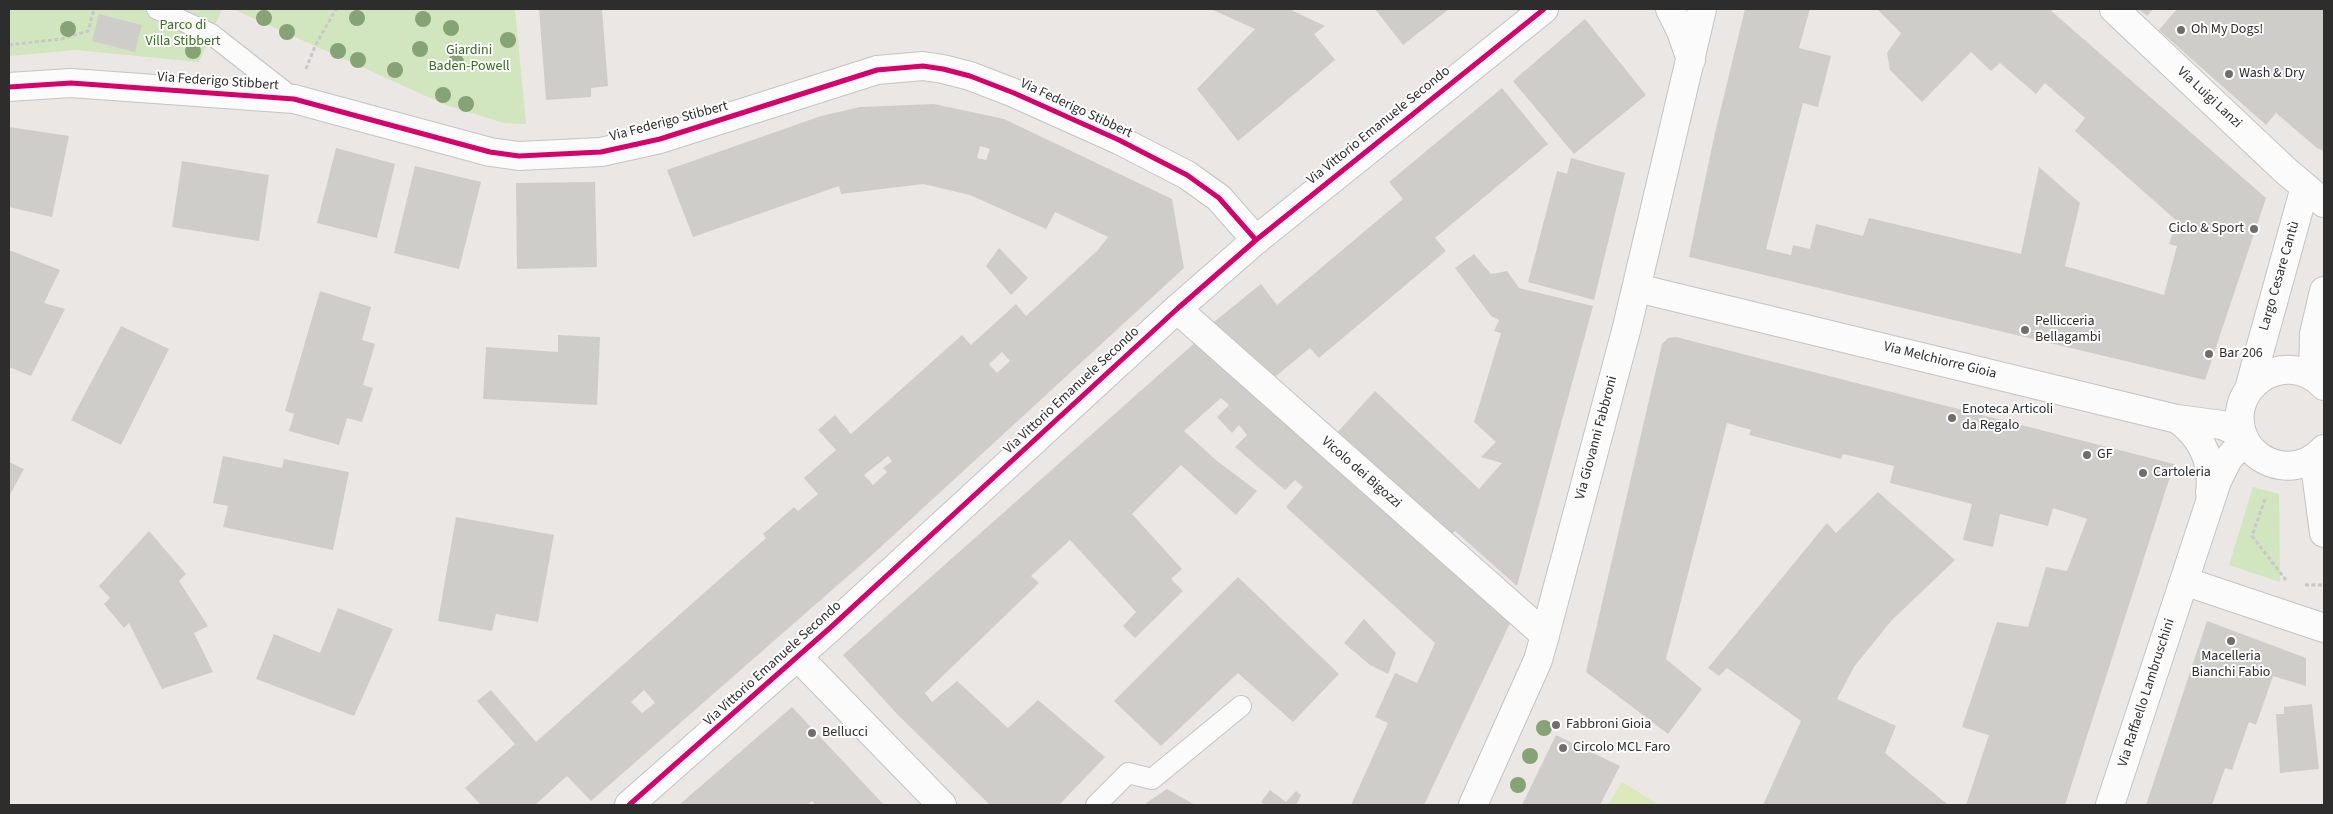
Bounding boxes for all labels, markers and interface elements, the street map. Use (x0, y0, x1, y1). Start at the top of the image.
park label: Parco di Villa Stibbert (146, 18, 220, 50)
place label: Oh My Dogs! (2191, 22, 2263, 38)
marker: Oh My Dogs! (2175, 24, 2187, 36)
park label: Giardini Baden-Powell (428, 43, 510, 75)
street label: Via Vittorio Emanuele Secondo (1304, 63, 1454, 189)
street label: Via Luigi Lanzi (2173, 64, 2245, 132)
place label: Wash & Dry (2239, 66, 2305, 82)
marker: Wash & Dry (2223, 68, 2235, 80)
street label: Via Federigo Stibbert (157, 69, 279, 95)
street label: Via Federigo Stibbert (1017, 76, 1135, 142)
street label: Via Federigo Stibbert (608, 98, 730, 146)
street label: Largo Cesare Cantù (2256, 219, 2304, 333)
place label: Ciclo & Sport (2168, 221, 2244, 237)
marker: Ciclo & Sport (2248, 223, 2260, 235)
place label: Pellicceria Bellagambi (2035, 314, 2101, 347)
street label: Via Vittorio Emanuele Secondo (1001, 324, 1143, 458)
marker: Pellicceria Bellagambi (2019, 324, 2031, 336)
street label: Via Melchiorre Gioia (1882, 339, 1998, 383)
place label: Bar 206 (2219, 346, 2263, 362)
marker: Bar 206 (2203, 348, 2215, 360)
street label: Via Giovanni Fabbroni (1572, 374, 1622, 502)
place label: Enoteca Articoli da Regalo (1962, 402, 2053, 434)
marker: Enoteca Articoli da Regalo (1946, 412, 1958, 424)
street label: Vicolo dei Bigozzi (1318, 434, 1404, 512)
place label: GF (2097, 447, 2113, 463)
marker: GF (2081, 449, 2093, 461)
place label: Cartoleria (2153, 465, 2211, 481)
marker: Cartoleria (2137, 467, 2149, 479)
street label: Via Vittorio Emanuele Secondo (701, 598, 845, 730)
street label: Via Raffaello Lambruschini (2115, 617, 2179, 769)
marker: Macelleria Bianchi Fabio (2225, 635, 2237, 647)
place label: Macelleria Bianchi Fabio (2192, 649, 2270, 682)
place label: Fabbroni Gioia (1566, 717, 1651, 733)
marker: Fabbroni Gioia (1550, 719, 1562, 731)
place label: Bellucci (822, 725, 868, 741)
marker: Bellucci (806, 727, 818, 739)
place label: Circolo MCL Faro (1573, 740, 1670, 756)
marker: Circolo MCL Faro (1557, 742, 1569, 754)

